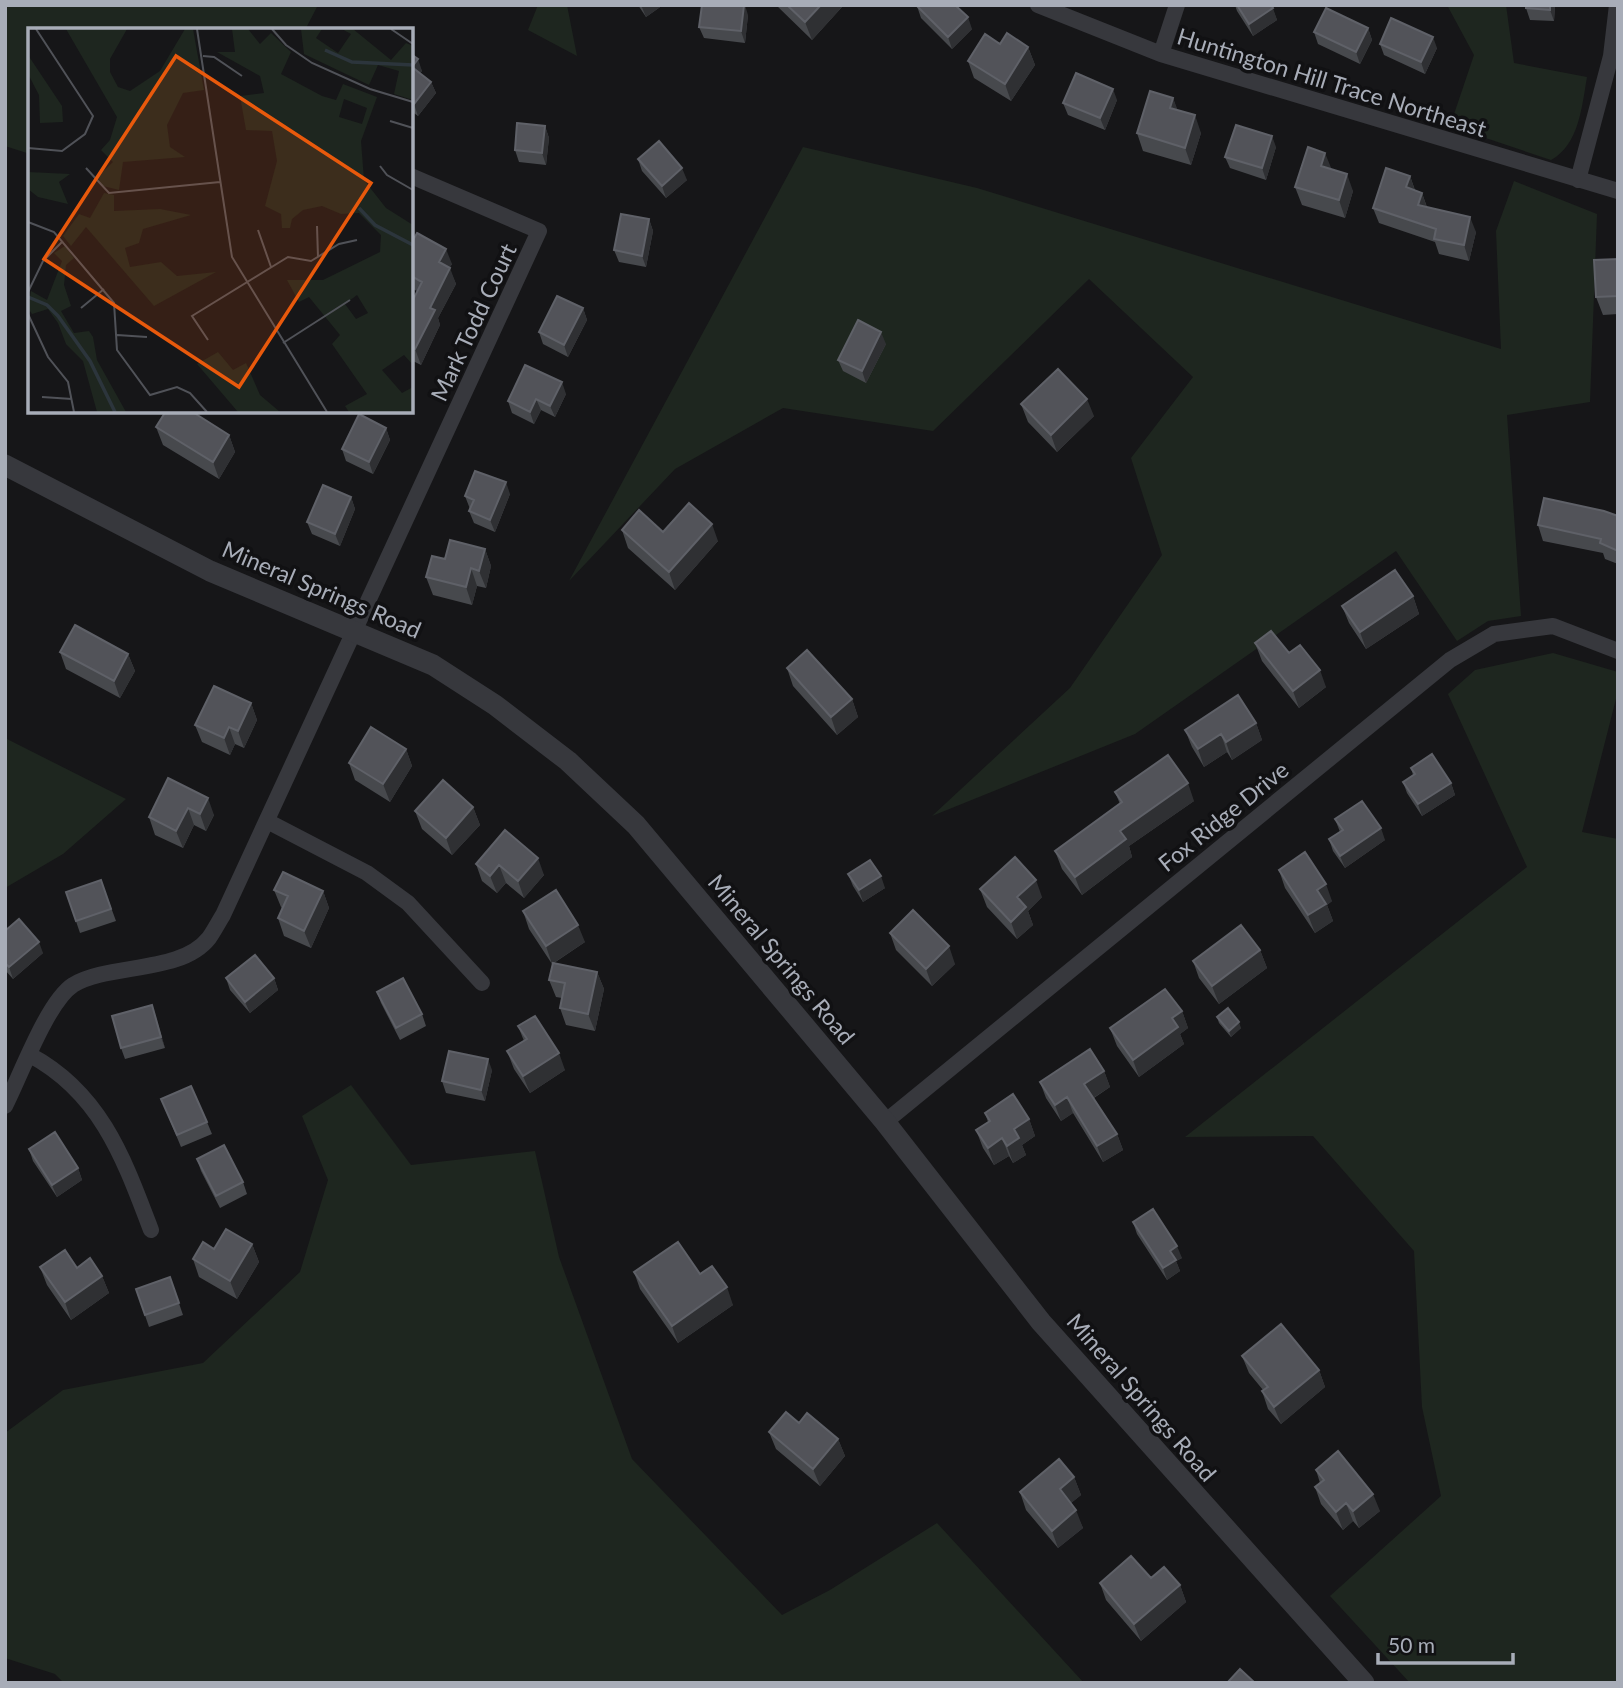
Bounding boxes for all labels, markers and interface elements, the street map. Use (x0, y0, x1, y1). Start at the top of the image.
street label: Huntington Hill Trace Northeast (1174, 22, 1491, 143)
inset map (28, 28, 413, 413)
street label: Mark Todd Court (424, 238, 522, 405)
street label: Mineral Springs Road (218, 534, 426, 644)
street label: Fox Ridge Drive (1152, 755, 1294, 877)
street label: Mineral Springs Road (703, 868, 861, 1050)
street label: Mineral Springs Road (1061, 1307, 1223, 1487)
scale bar (1378, 1622, 1513, 1666)
text: 50 m (1388, 1632, 1435, 1657)

